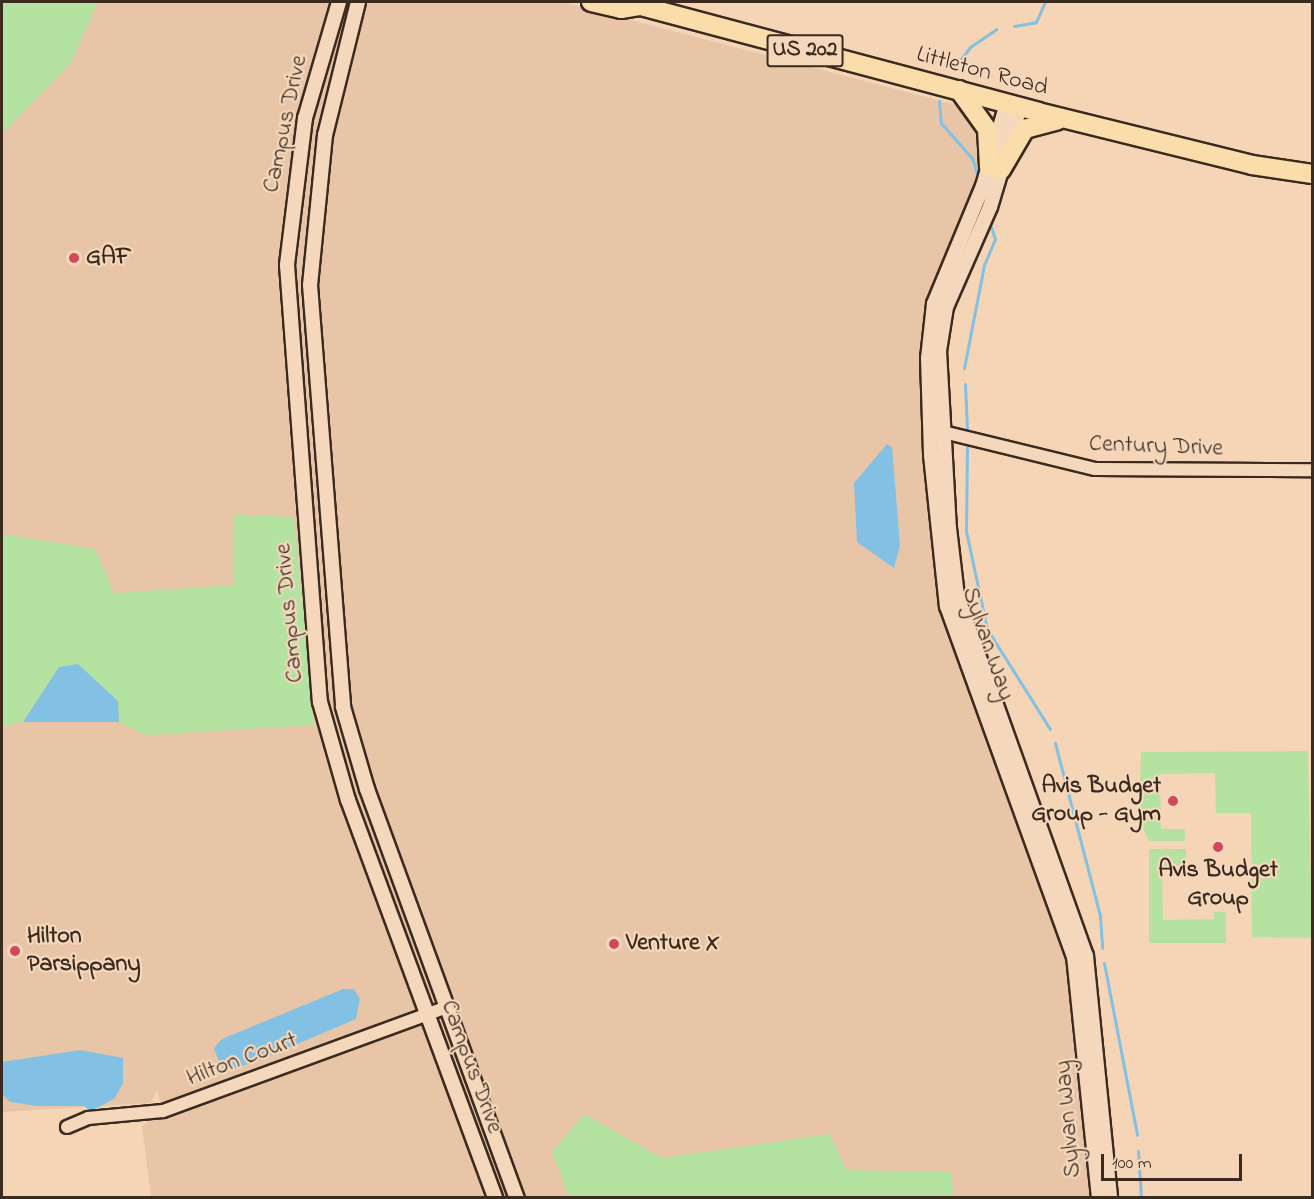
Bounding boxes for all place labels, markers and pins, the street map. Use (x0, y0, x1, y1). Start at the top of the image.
place label: GAF (86, 244, 131, 272)
marker: GAF (67, 251, 81, 265)
place label: Avis Budget Group - Gym (1031, 773, 1161, 829)
marker: Avis Budget Group - Gym (1166, 794, 1180, 808)
marker: Avis Budget Group (1211, 840, 1225, 854)
place label: Avis Budget Group (1158, 857, 1278, 913)
place label: Hilton Parsippany (27, 923, 141, 979)
place label: Venture X (626, 930, 720, 958)
marker: Venture X (607, 937, 621, 951)
marker: Hilton Parsippany (8, 944, 22, 958)

